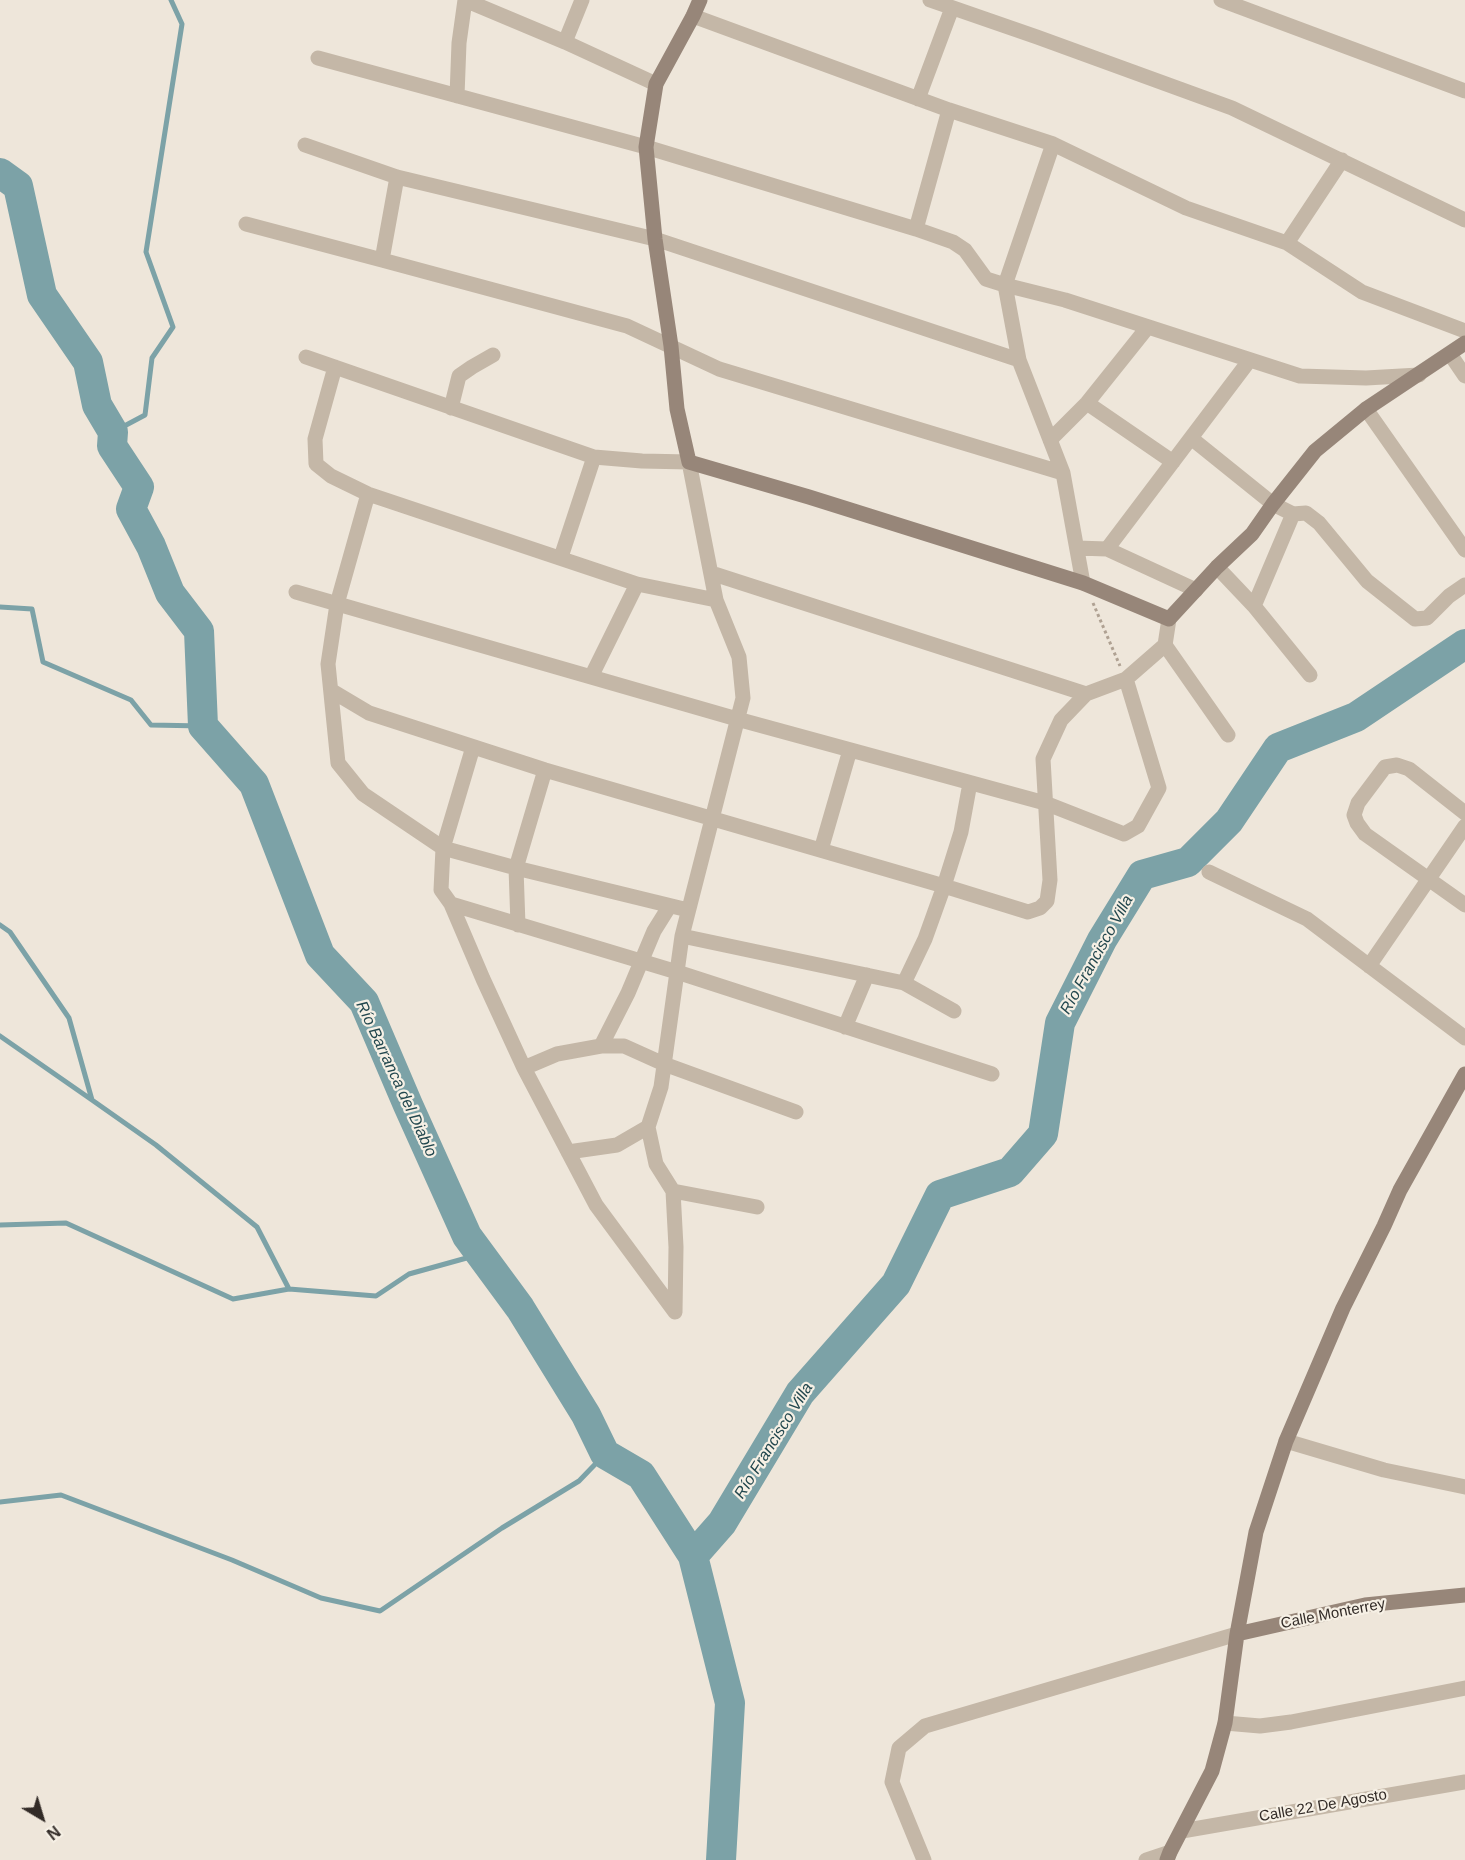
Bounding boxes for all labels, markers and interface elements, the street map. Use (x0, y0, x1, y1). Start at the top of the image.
water label: Río Francisco Villa (1056, 892, 1138, 1018)
water label: Río Barranca del Diablo (351, 998, 441, 1160)
water label: Río Francisco Villa (731, 1379, 817, 1503)
street label: Calle Monterrey (1279, 1595, 1387, 1633)
street label: Calle 22 De Agosto (1258, 1786, 1388, 1826)
north arrow (12, 1788, 72, 1848)
text: N (44, 1822, 63, 1843)

